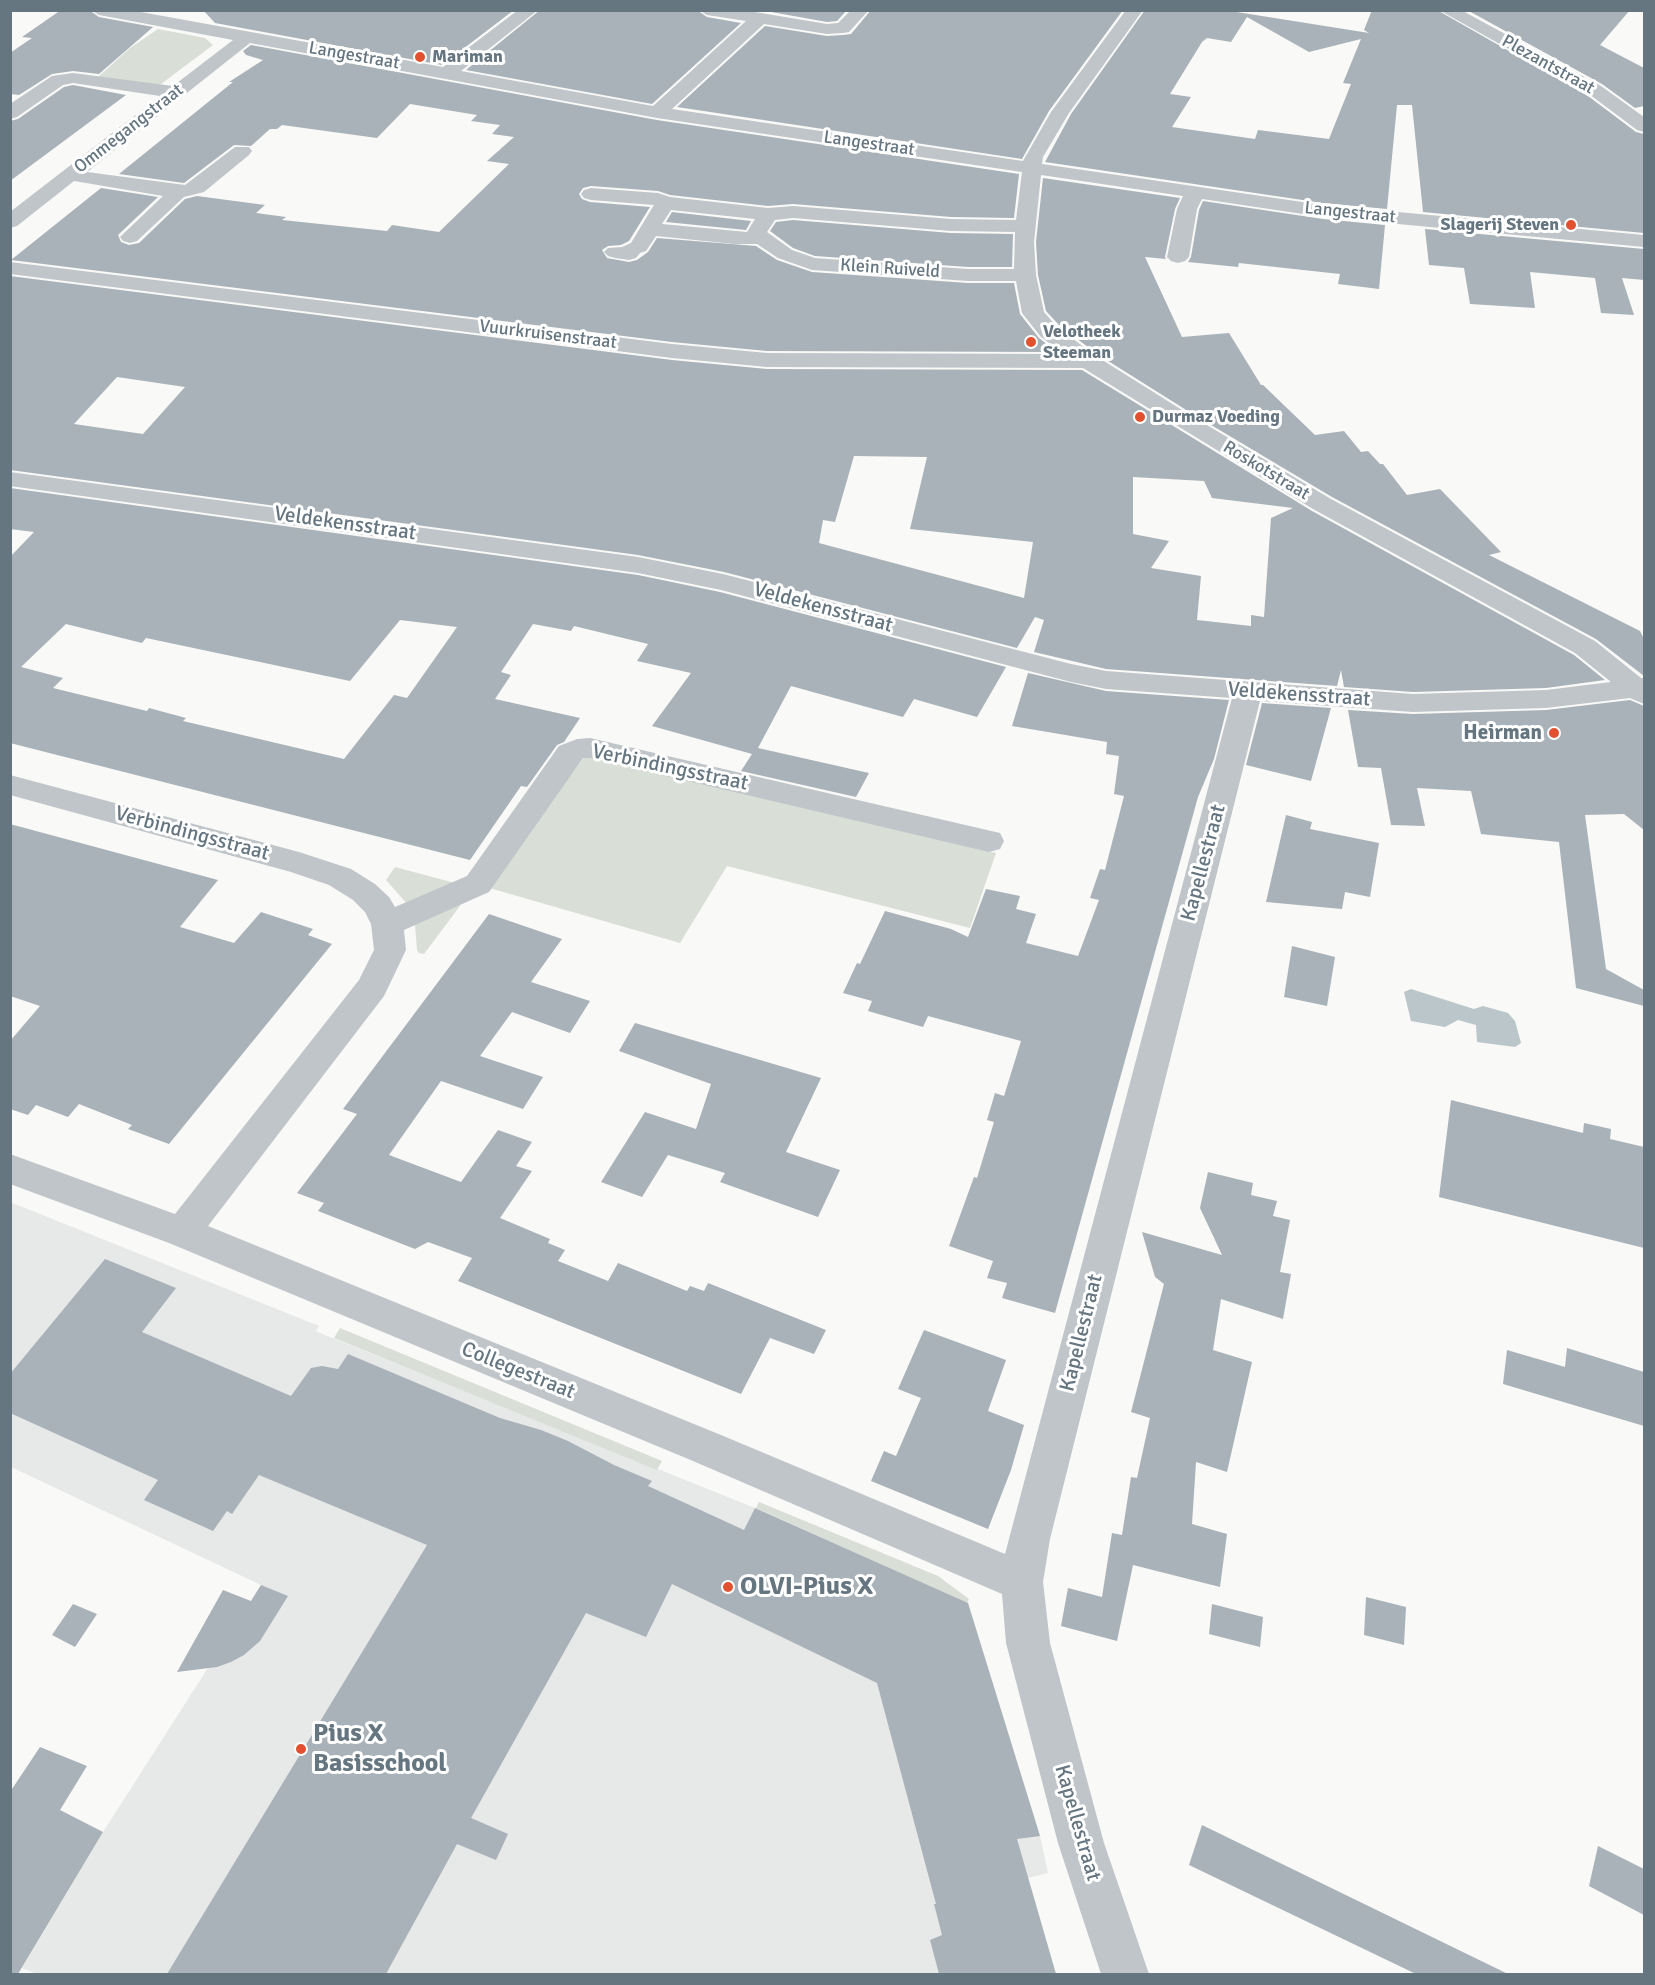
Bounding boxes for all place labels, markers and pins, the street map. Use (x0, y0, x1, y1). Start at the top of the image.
place label: Mariman (432, 46, 503, 68)
marker: Mariman (413, 50, 427, 64)
place label: Slagerij Steven (1441, 214, 1559, 236)
marker: Slagerij Steven (1564, 218, 1578, 232)
place label: Velotheek Steeman (1043, 321, 1121, 364)
marker: Velotheek Steeman (1024, 335, 1038, 349)
place label: Durmaz Voeding (1152, 406, 1280, 428)
marker: Durmaz Voeding (1133, 410, 1147, 424)
place label: Heirman (1463, 720, 1542, 746)
marker: Heirman (1547, 726, 1561, 740)
place label: OLVI-Pius X (740, 1571, 873, 1603)
marker: OLVI-Pius X (721, 1580, 735, 1594)
place label: Pius X Basisschool (313, 1718, 446, 1780)
marker: Pius X Basisschool (294, 1742, 308, 1756)

